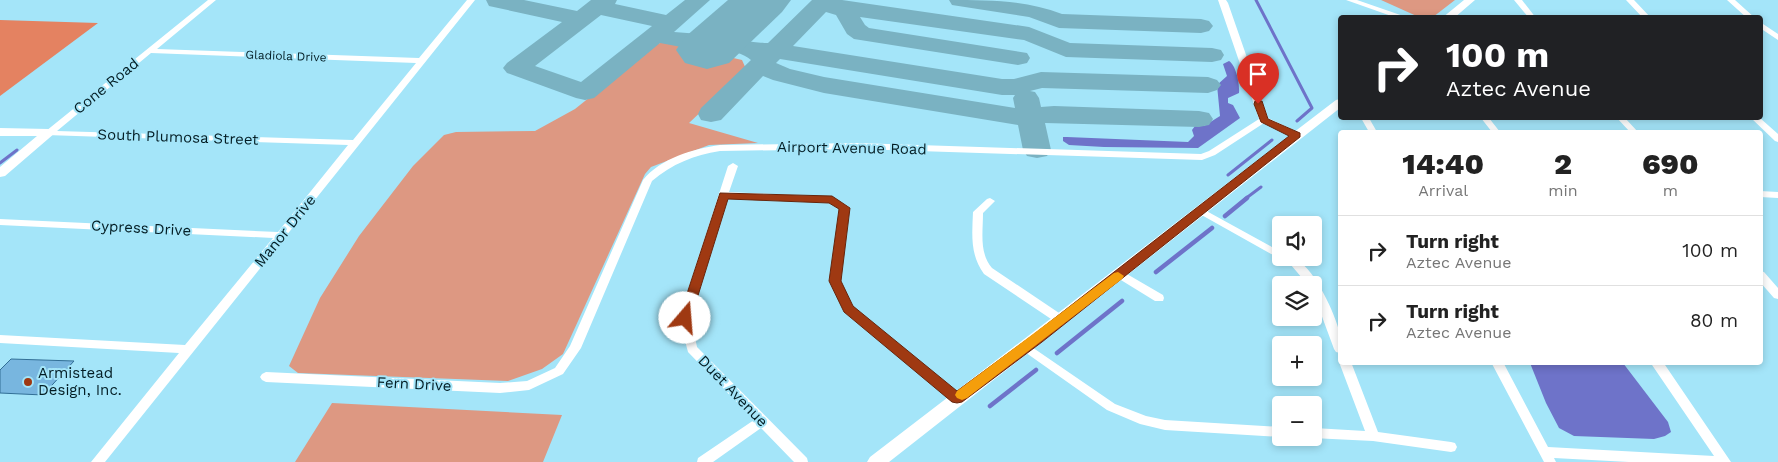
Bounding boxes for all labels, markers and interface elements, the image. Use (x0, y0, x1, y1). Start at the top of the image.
text: 100 m (1446, 34, 1549, 76)
icon: right (1363, 35, 1428, 100)
street label: Gladiola Drive (245, 48, 327, 64)
pin (1237, 53, 1279, 104)
street label: Cone Road (70, 54, 142, 118)
icon: arrive (1244, 60, 1272, 88)
text: Aztec Avenue (1446, 76, 1591, 101)
street label: South Plumosa Street (97, 125, 260, 149)
street label: Airport Avenue Road (777, 138, 927, 158)
text: 14:40 (1402, 146, 1484, 181)
text: 2 (1554, 146, 1572, 181)
text: 690 (1642, 146, 1699, 181)
text: Arrival (1418, 181, 1468, 200)
text: min (1548, 181, 1578, 200)
text: m (1663, 181, 1678, 200)
street label: Manor Drive (250, 191, 320, 271)
street label: Cypress Drive (90, 216, 192, 240)
map controls (1272, 216, 1322, 446)
button: sound (1272, 216, 1322, 266)
text: Turn right (1406, 230, 1499, 253)
icon: right (1363, 237, 1391, 265)
text: 100 m (1682, 239, 1738, 262)
text: Aztec Avenue (1406, 253, 1511, 272)
button: layers (1272, 276, 1322, 326)
position arrow (658, 291, 710, 343)
text: Turn right (1406, 300, 1499, 323)
icon: right (1363, 307, 1391, 335)
text: 80 m (1690, 309, 1738, 332)
text: Aztec Avenue (1406, 323, 1511, 342)
button: + (1272, 336, 1322, 386)
street label: Duet Avenue (694, 352, 772, 430)
place label: Armistead Design, Inc. (38, 364, 122, 399)
street label: Fern Drive (376, 373, 452, 395)
marker: Armistead Design, Inc. (22, 376, 34, 388)
button: − (1272, 396, 1322, 446)

